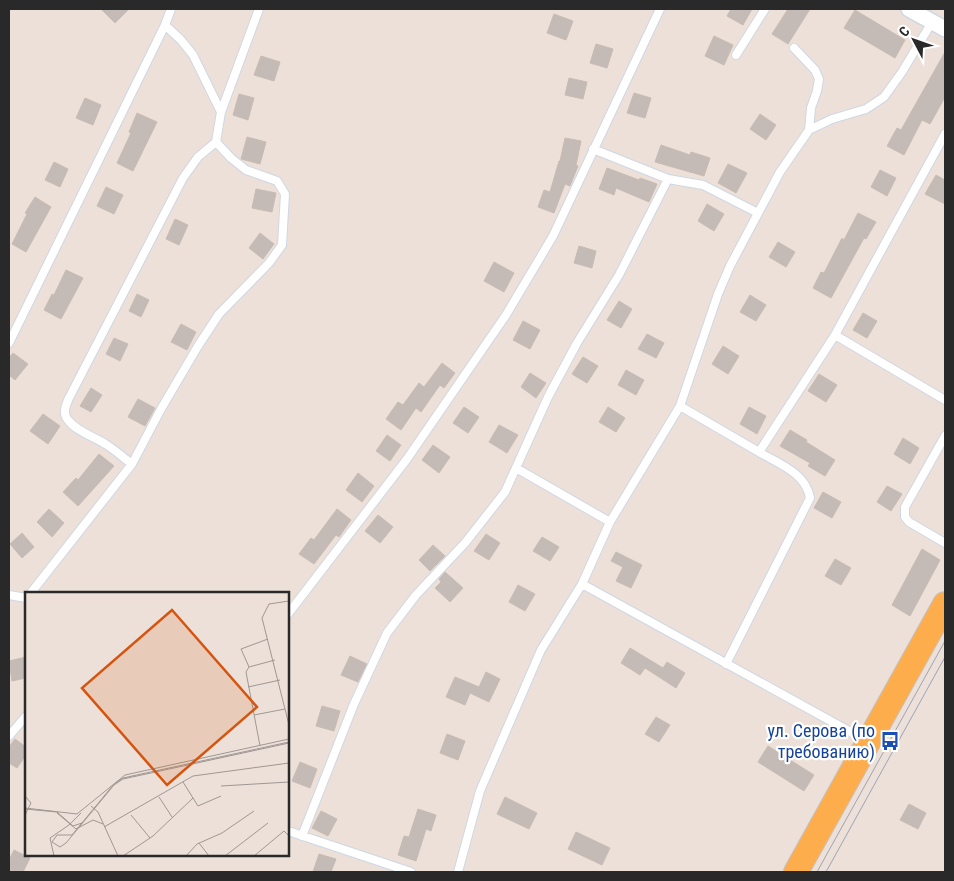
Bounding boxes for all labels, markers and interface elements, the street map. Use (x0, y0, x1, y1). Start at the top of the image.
north arrow (889, 15, 939, 65)
text: С (896, 23, 913, 40)
inset map (25, 592, 289, 856)
place label: ул. Серова (по требованию) (768, 720, 875, 763)
bus stop icon: ул. Серова (по требованию) (879, 730, 901, 752)

